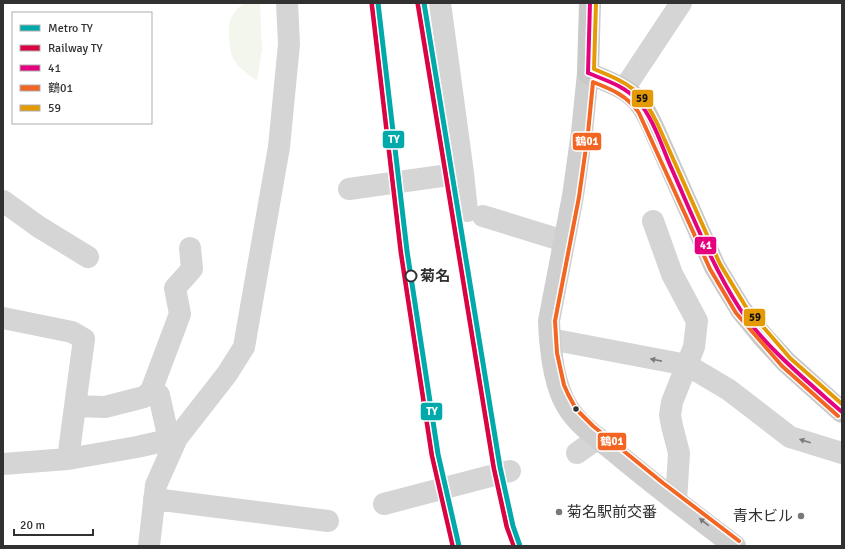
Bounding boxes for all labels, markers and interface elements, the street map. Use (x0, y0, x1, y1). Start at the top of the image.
legend (12, 12, 152, 124)
text: Metro TY (48, 21, 93, 36)
text: Railway TY (48, 41, 103, 56)
text: 41 (48, 61, 61, 76)
text: 鶴01 (48, 81, 73, 96)
line badge: 59 (631, 89, 654, 108)
text: 59 (636, 92, 648, 105)
text: 59 (48, 101, 61, 116)
line badge: TY (382, 130, 405, 149)
line badge: 鶴01 (572, 132, 602, 151)
text: TY (388, 133, 400, 146)
text: 鶴01 (575, 135, 598, 148)
line badge: 41 (694, 236, 717, 255)
text: 41 (700, 239, 712, 252)
place label: 菊名 (420, 267, 450, 285)
marker: 菊名 (404, 269, 418, 283)
line badge: 59 (743, 308, 766, 327)
text: 59 (749, 311, 761, 324)
one-way arrow (650, 356, 663, 362)
line badge: TY (420, 402, 443, 421)
unlabelled marker (571, 404, 581, 414)
text: TY (426, 405, 438, 418)
line badge: 鶴01 (597, 432, 627, 451)
text: 鶴01 (600, 435, 623, 448)
one-way arrow (798, 438, 810, 444)
place label: 菊名駅前交番 (567, 503, 657, 521)
marker: 菊名駅前交番 (554, 507, 564, 517)
place label: 青木ビル (733, 507, 793, 525)
scale bar (14, 511, 93, 537)
marker: 青木ビル (796, 511, 806, 521)
text: 20 m (20, 518, 45, 533)
one-way arrow (698, 518, 709, 527)

